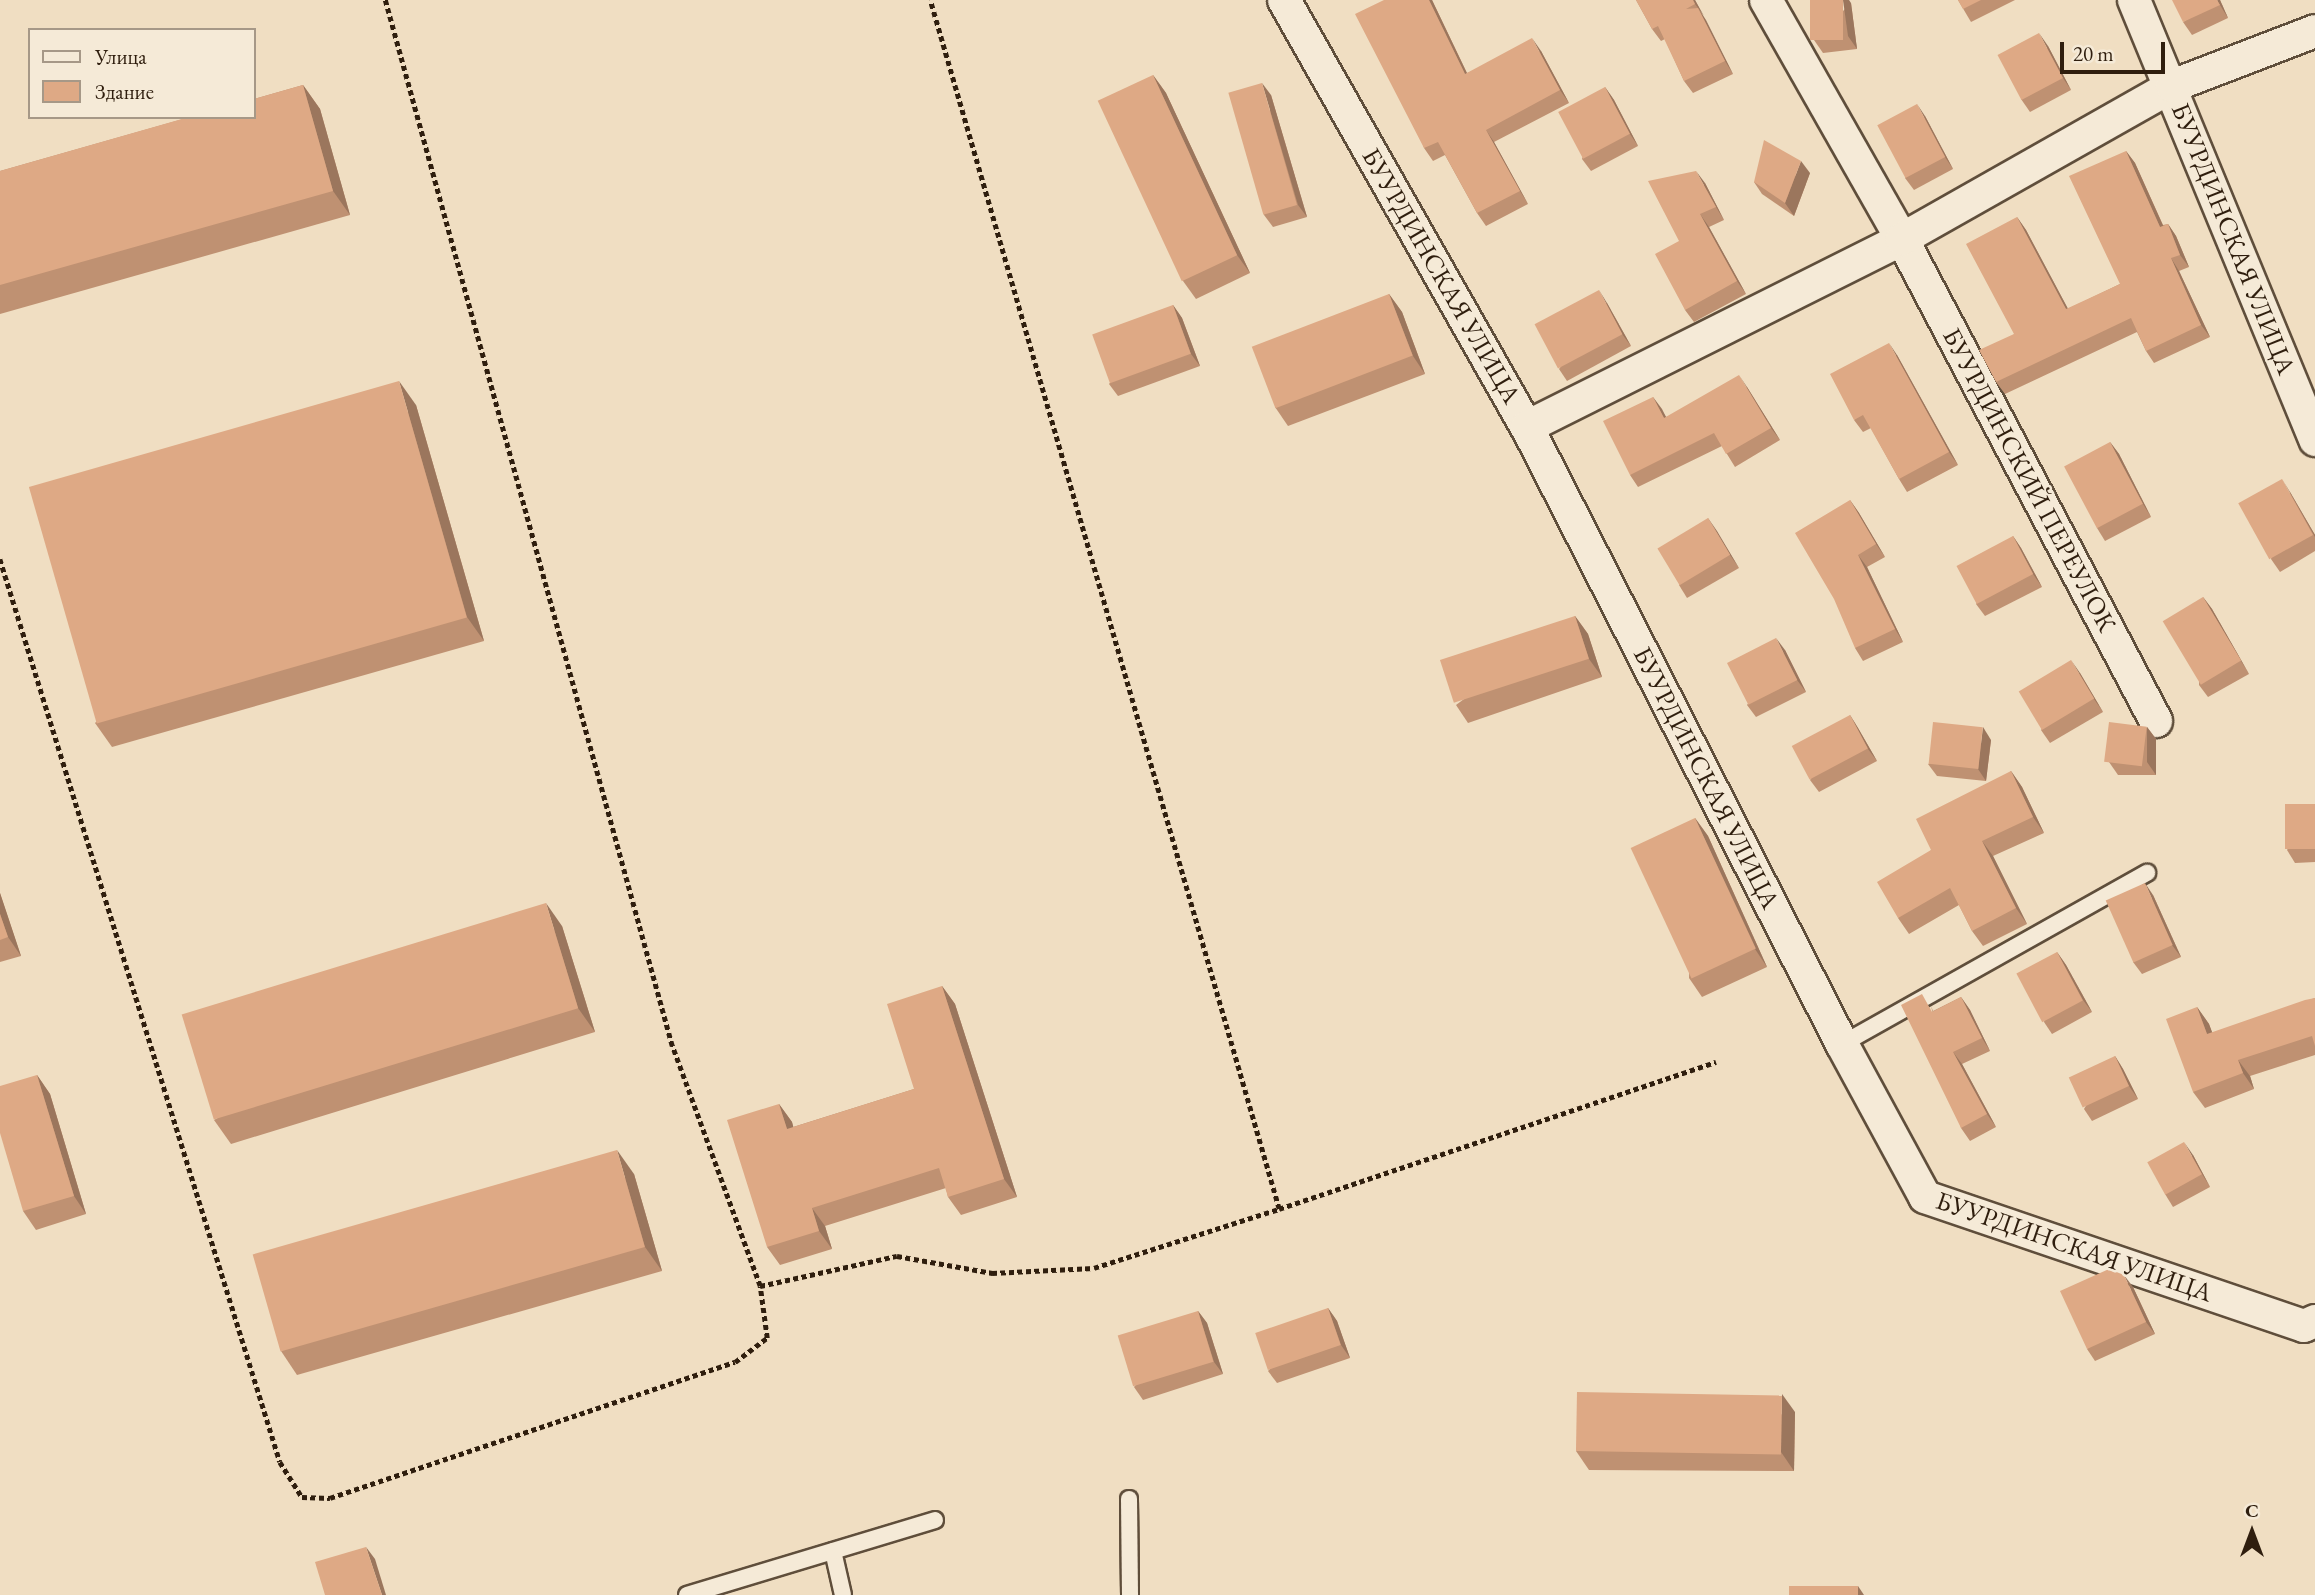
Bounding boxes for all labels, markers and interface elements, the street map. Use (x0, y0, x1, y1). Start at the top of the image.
legend (28, 28, 256, 119)
scale bar (2063, 28, 2168, 72)
text: 20 m (2073, 40, 2114, 67)
text: Улица (95, 43, 147, 70)
text: Здание (95, 78, 154, 105)
street label: БУУРДИНСКАЯ УЛИЦА (2164, 99, 2302, 379)
street label: БУУРДИНСКАЯ УЛИЦА (1355, 143, 1527, 409)
street label: БУУРДИНСКИЙ ПЕРЕУЛОК (1936, 323, 2122, 637)
street label: БУУРДИНСКАЯ УЛИЦА (1626, 642, 1786, 914)
street label: БУУРДИНСКАЯ УЛИЦА (1932, 1185, 2216, 1309)
north arrow (2217, 1497, 2287, 1567)
text: С (2245, 1498, 2259, 1523)

